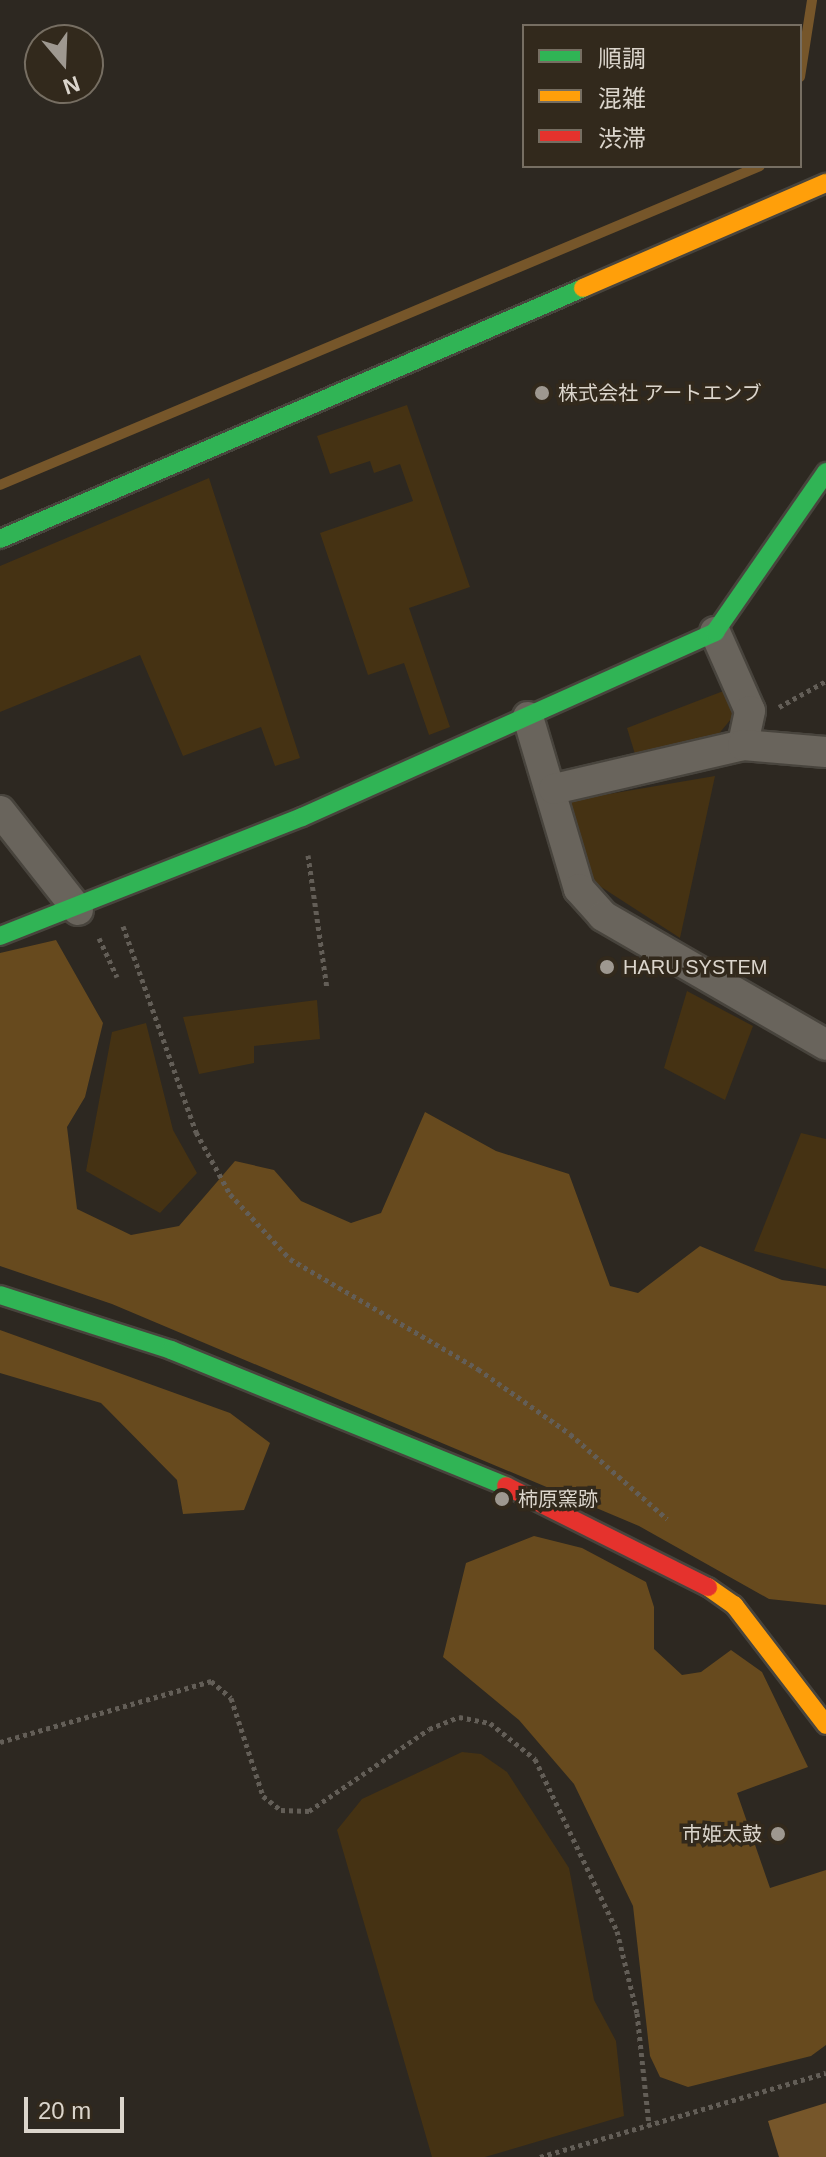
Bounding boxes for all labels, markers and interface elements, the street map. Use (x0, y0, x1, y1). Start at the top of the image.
north arrow (24, 24, 104, 104)
legend (522, 24, 802, 168)
text: 順調 (598, 45, 646, 72)
text: N (60, 71, 83, 100)
text: 混雑 (598, 85, 646, 112)
text: 渋滞 (598, 125, 646, 152)
place label: 株式会社 アートエンブ (558, 381, 762, 405)
marker: 株式会社 アートエンブ (533, 384, 551, 402)
place label: HARU SYSTEM (623, 955, 767, 979)
marker: HARU SYSTEM (598, 958, 616, 976)
place label: 柿原窯跡 (518, 1487, 598, 1511)
marker: 柿原窯跡 (493, 1490, 511, 1508)
place label: 市姫太鼓 (682, 1822, 762, 1846)
marker: 市姫太鼓 (769, 1825, 787, 1843)
scale bar (28, 2081, 128, 2131)
text: 20 m (38, 2097, 91, 2124)

